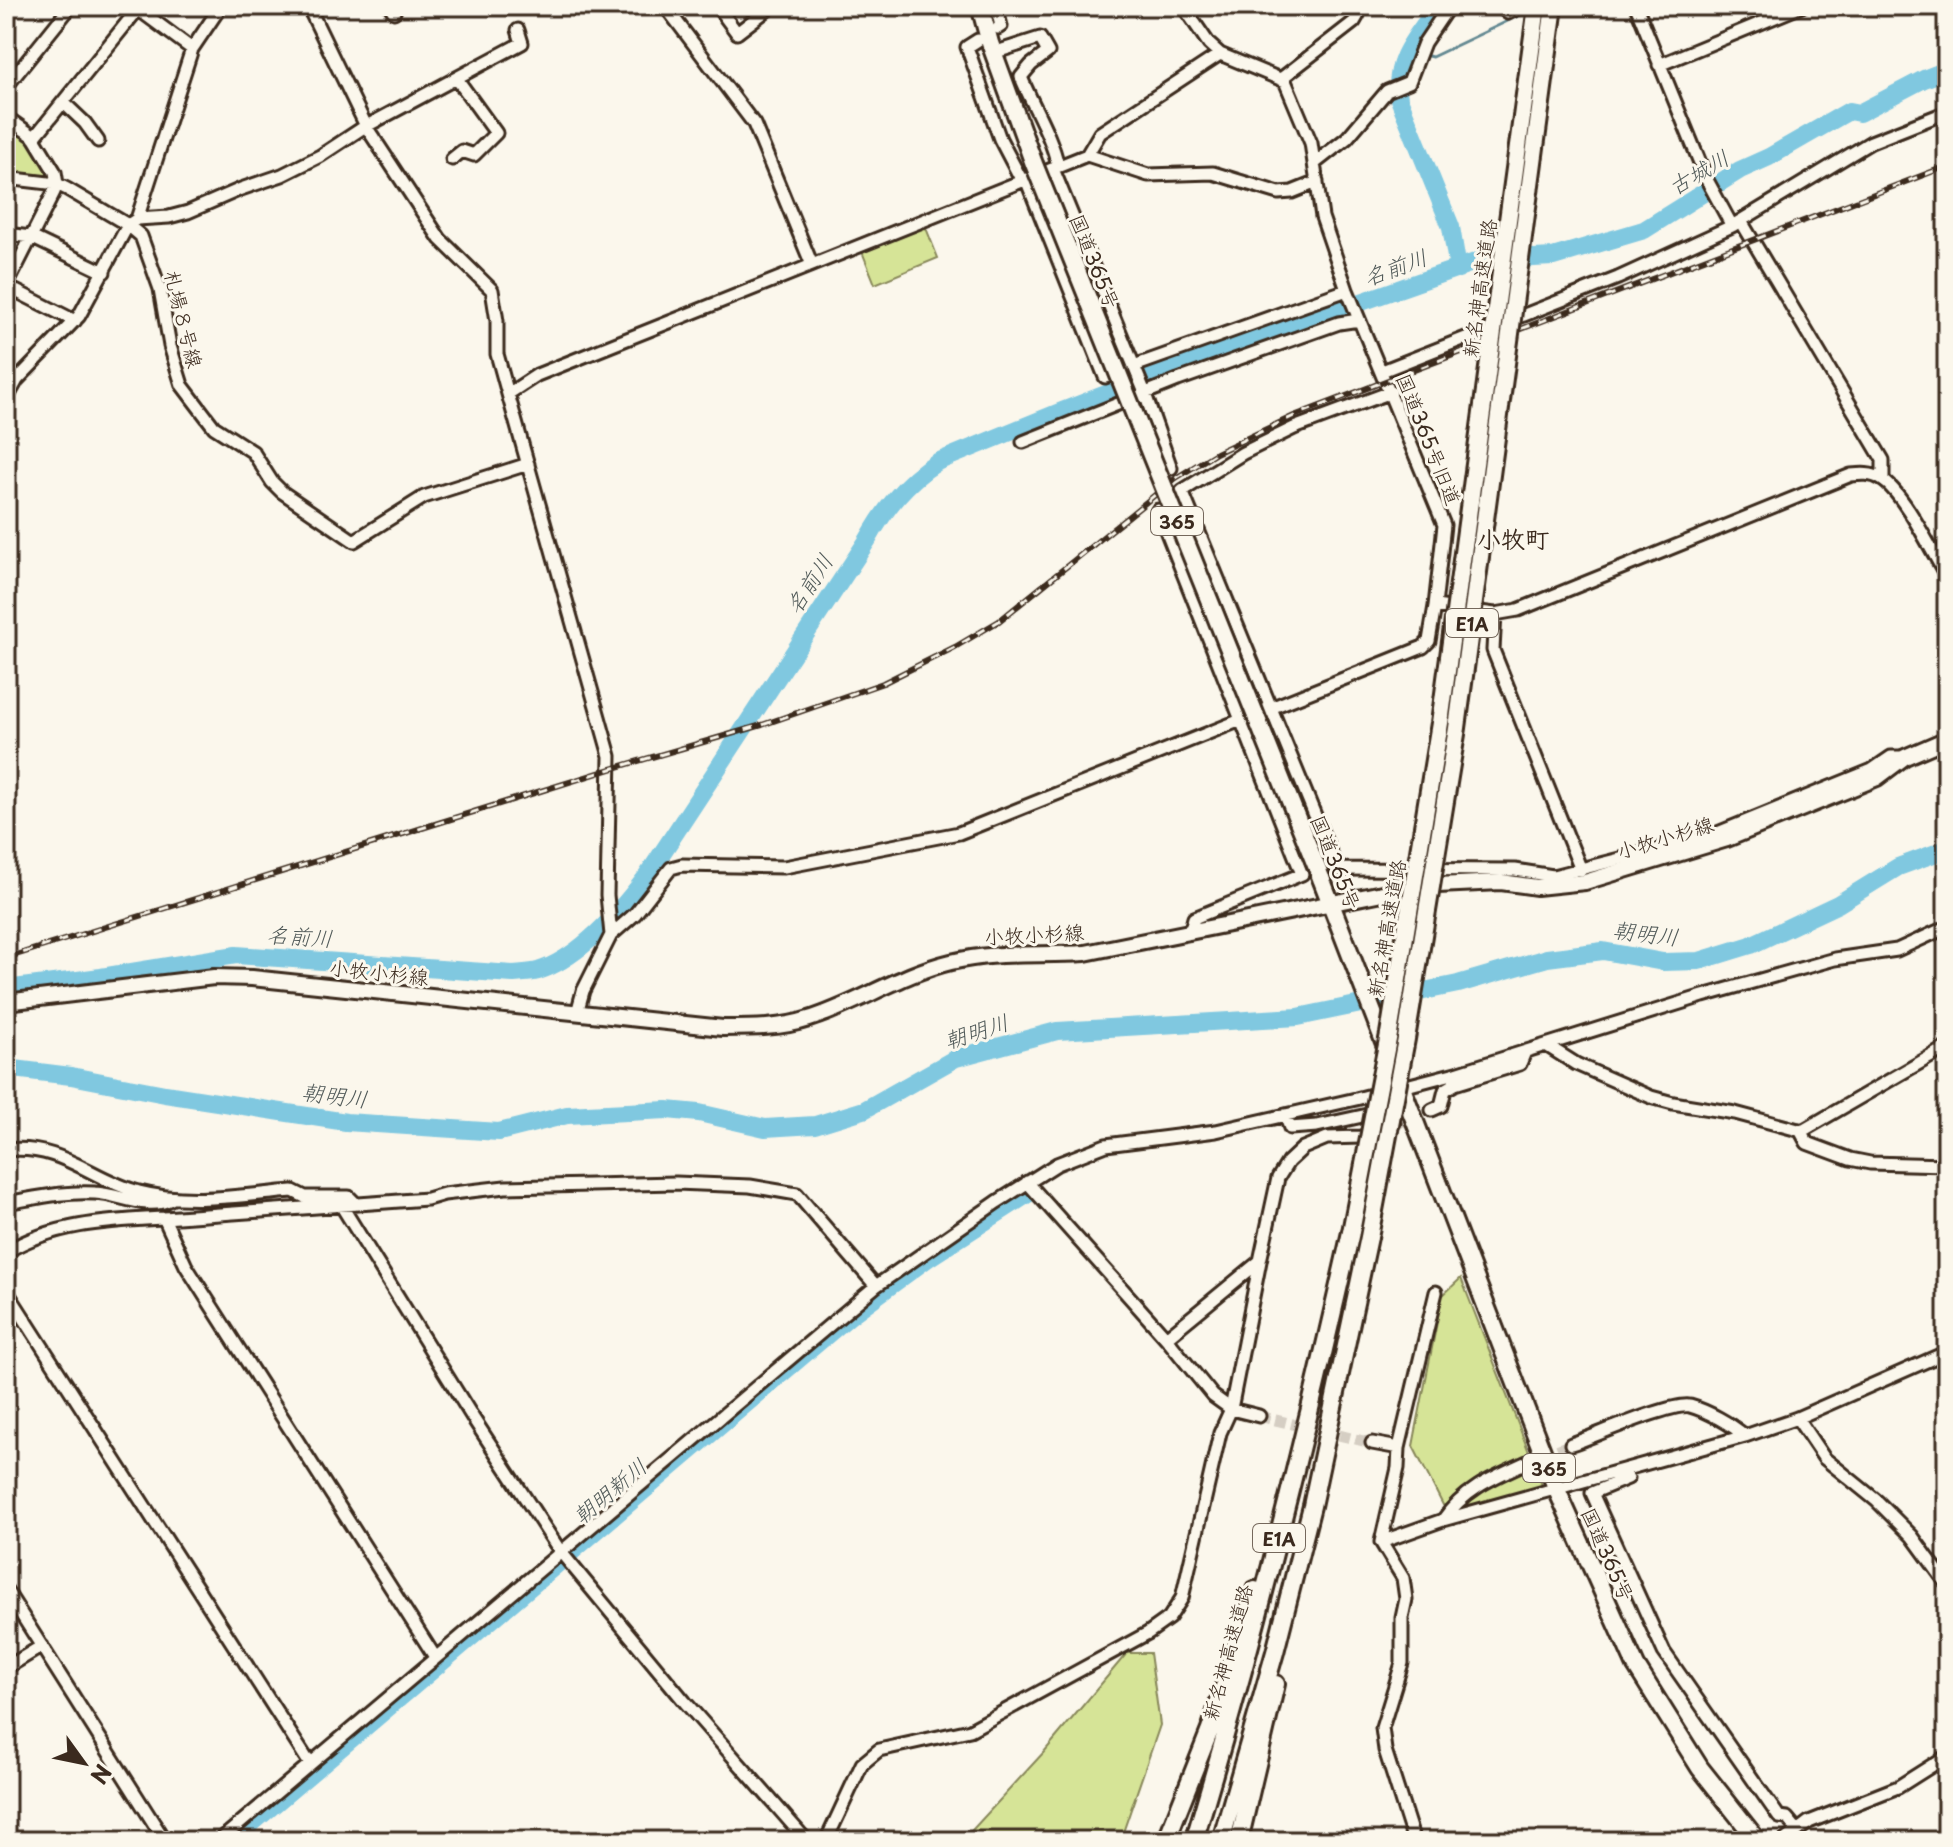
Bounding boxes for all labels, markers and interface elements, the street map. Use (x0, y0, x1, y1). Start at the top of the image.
water label: 古城川 (1661, 140, 1735, 202)
street label: 国道365号 (1062, 209, 1128, 313)
street label: 新名神高速道路 (1454, 217, 1504, 359)
water label: 名前川 (1358, 239, 1432, 293)
street label: 札場８号線 (157, 267, 211, 371)
street label: 国道365号旧道 (1389, 369, 1469, 509)
road number: 365 (1151, 507, 1203, 535)
district label: 小牧町 (1477, 520, 1549, 556)
water label: 名前川 (776, 546, 840, 620)
road number: E1A (1446, 609, 1498, 637)
street label: 小牧小杉線 (1613, 808, 1717, 866)
street label: 国道365号 (1303, 810, 1369, 914)
street label: 新名神高速道路 (1359, 856, 1413, 1000)
water label: 朝明川 (1611, 912, 1681, 952)
water label: 名前川 (266, 916, 334, 954)
street label: 小牧小杉線 (983, 916, 1085, 952)
street label: 小牧小杉線 (328, 952, 430, 992)
water label: 朝明川 (940, 1004, 1012, 1056)
water label: 朝明川 (300, 1074, 370, 1114)
water label: 朝明新川 (565, 1449, 653, 1531)
road number: 365 (1523, 1454, 1575, 1482)
street label: 国道365号 (1574, 1502, 1642, 1606)
road number: E1A (1253, 1524, 1305, 1552)
street label: 新名神高速道路 (1194, 1581, 1260, 1723)
north arrow (44, 1723, 124, 1803)
text: N (83, 1758, 121, 1791)

